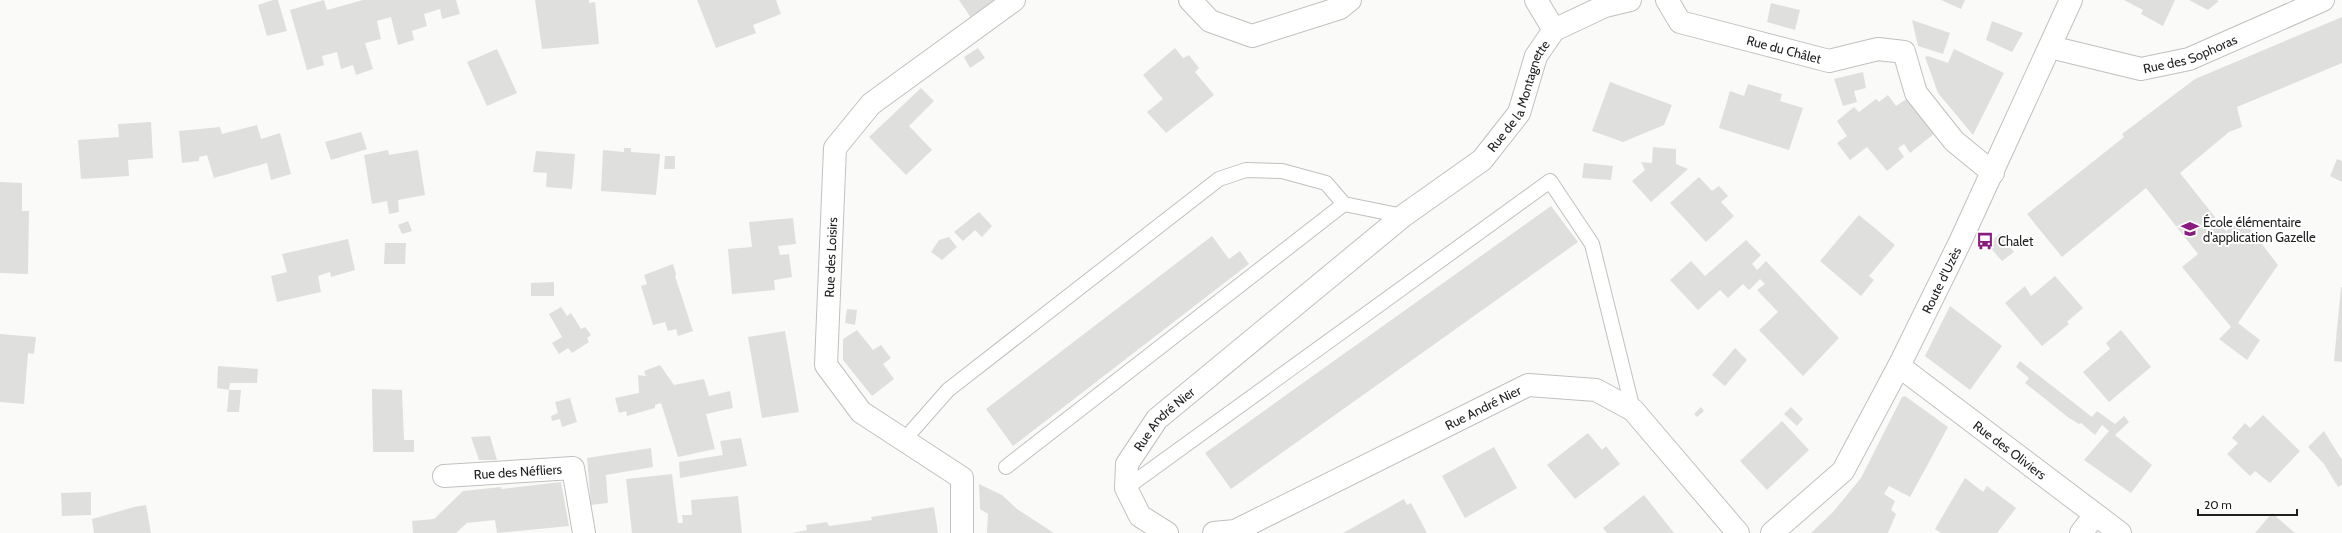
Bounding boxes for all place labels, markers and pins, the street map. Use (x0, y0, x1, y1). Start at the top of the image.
place label: École élémentaire d'application Gazelle (2203, 213, 2316, 245)
school or university icon: École élémentaire d'application Gazelle (2180, 219, 2200, 239)
bus stop icon: Chalet (1975, 231, 1995, 251)
place label: Chalet (1998, 233, 2034, 249)

